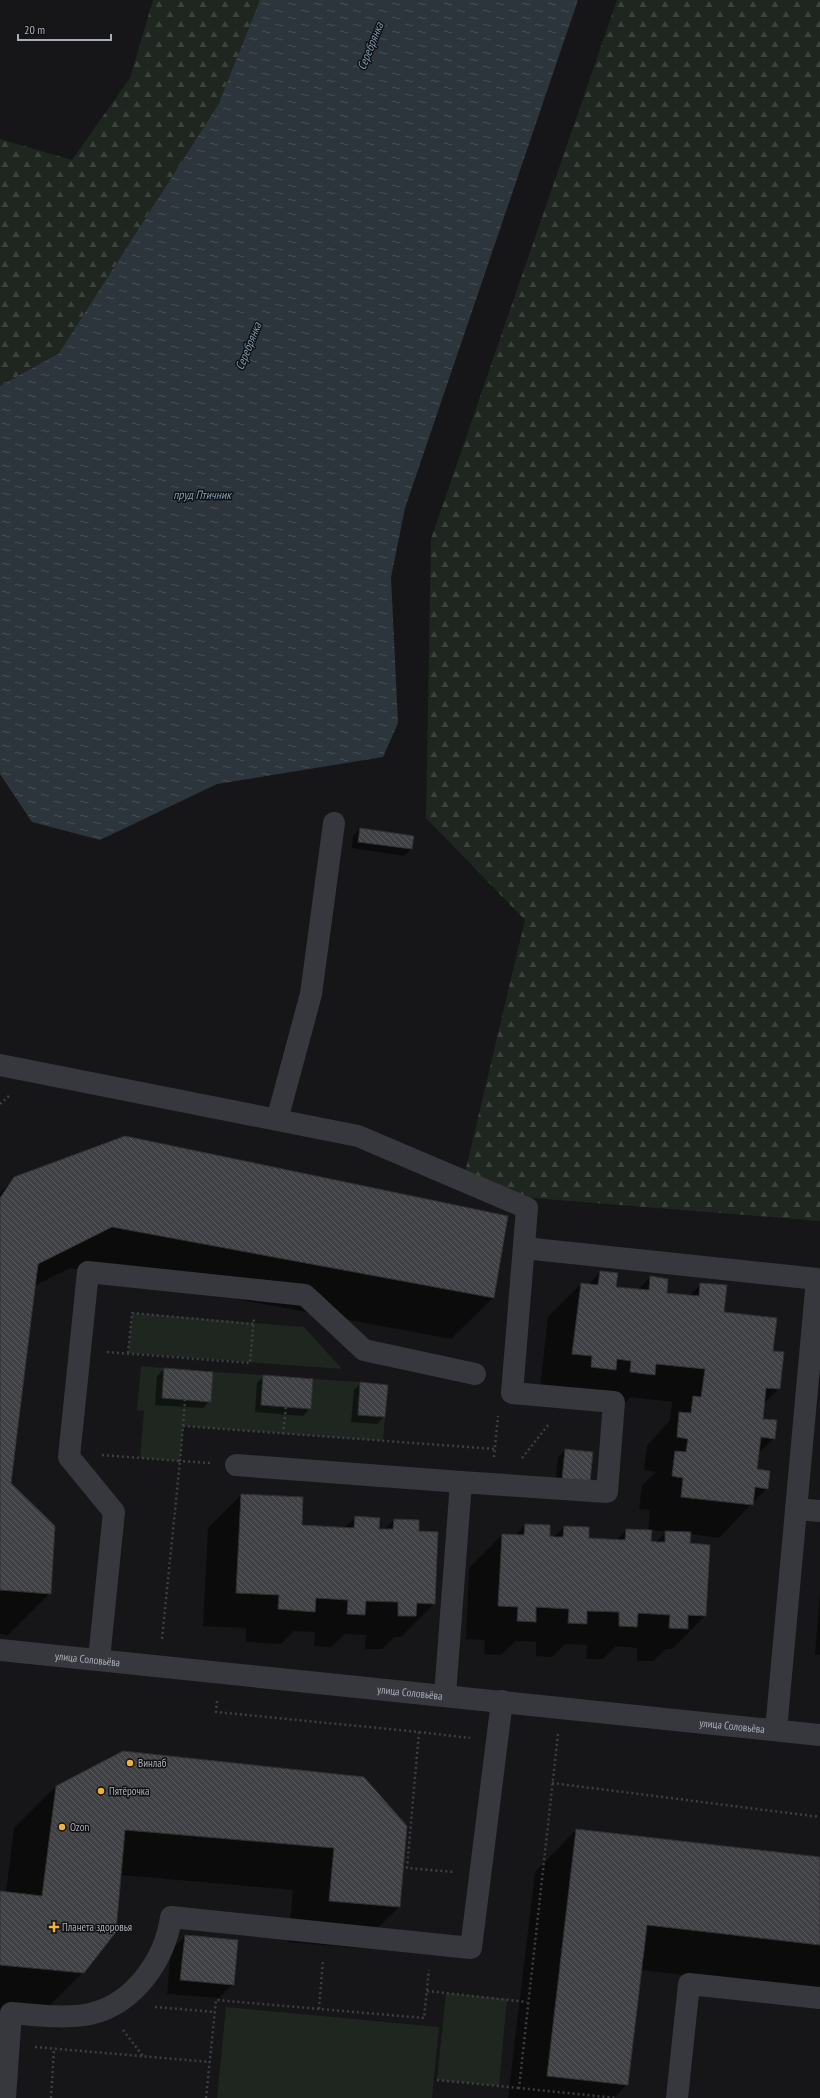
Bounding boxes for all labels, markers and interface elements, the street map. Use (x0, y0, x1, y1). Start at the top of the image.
scale bar (18, 16, 111, 42)
water label: Серебрянка (354, 19, 387, 72)
text: 20 m (24, 22, 45, 37)
water label: Серебрянка (232, 319, 265, 372)
water label: пруд Птичник (173, 487, 232, 502)
street label: улица Соловьёва (54, 1649, 121, 1669)
street label: улица Соловьёва (376, 1682, 443, 1703)
street label: улица Соловьёва (699, 1716, 765, 1736)
place label: Винлаб (138, 1756, 167, 1770)
marker: Винлаб (125, 1758, 135, 1768)
place label: Пятёрочка (109, 1784, 150, 1798)
marker: Пятёрочка (96, 1786, 106, 1796)
place label: Ozon (70, 1820, 89, 1834)
marker: Ozon (57, 1822, 67, 1832)
place label: Планета здоровья (62, 1920, 132, 1934)
marker: Планета здоровья (49, 1922, 59, 1932)

